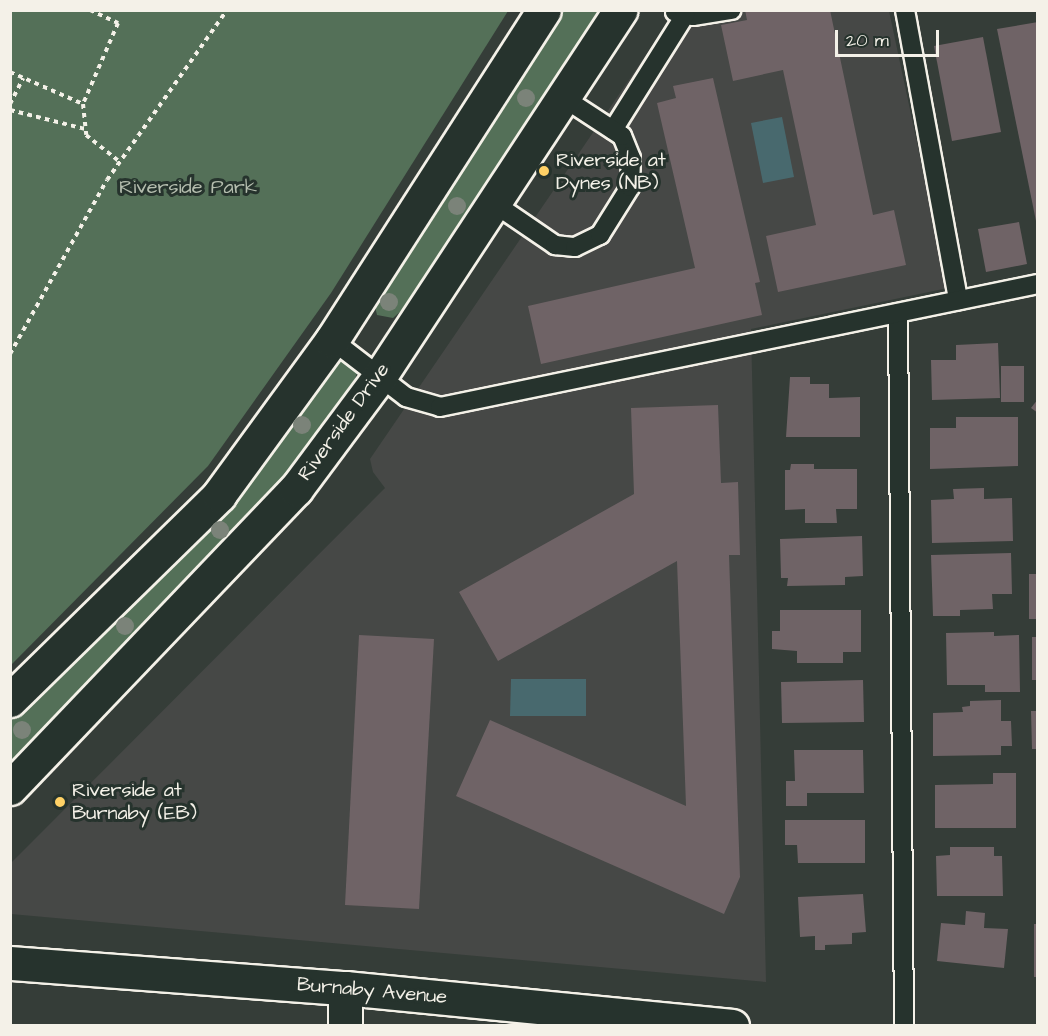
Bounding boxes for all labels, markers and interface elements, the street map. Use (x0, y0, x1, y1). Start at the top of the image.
scale bar (838, 18, 942, 56)
text: 20 m (846, 28, 889, 53)
place label: Riverside at Dynes (NB) (556, 148, 666, 195)
marker: Riverside at Dynes (NB) (537, 164, 551, 178)
park label: Riverside Park (119, 175, 257, 199)
street label: Riverside Drive (293, 358, 395, 486)
place label: Riverside at Burnaby (EB) (72, 778, 197, 825)
marker: Riverside at Burnaby (EB) (53, 795, 67, 809)
street label: Burnaby Avenue (296, 972, 448, 1010)

